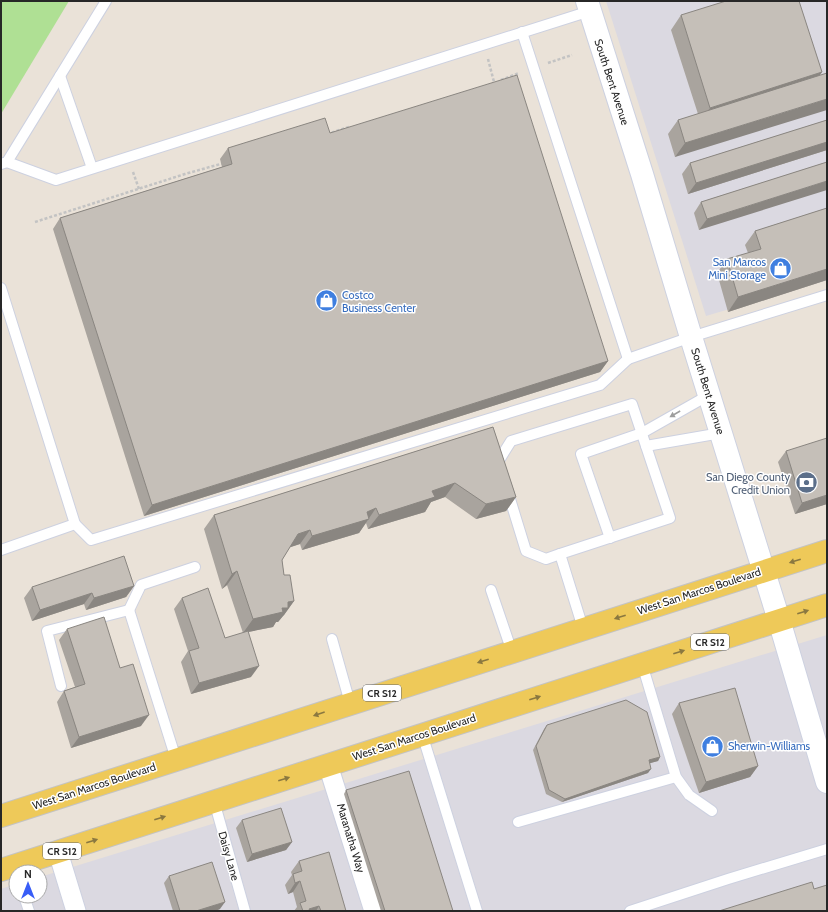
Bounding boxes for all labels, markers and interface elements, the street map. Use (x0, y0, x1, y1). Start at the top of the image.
street label: South Bent Avenue (591, 37, 633, 127)
place label: San Marcos Mini Storage (708, 255, 766, 282)
shop icon: San Marcos Mini Storage (768, 255, 794, 281)
shop icon: Costco Business Center (313, 288, 339, 314)
place label: Costco Business Center (342, 288, 416, 315)
street label: South Bent Avenue (688, 346, 728, 436)
one-way arrow (669, 410, 681, 417)
place label: San Diego County Credit Union (706, 470, 790, 497)
bank icon: San Diego County Credit Union (793, 470, 819, 496)
one-way arrow (789, 558, 801, 564)
street label: West San Marcos Boulevard (636, 564, 762, 618)
one-way arrow (797, 609, 809, 615)
one-way arrow (613, 614, 625, 620)
road number: CR S12 (691, 634, 729, 650)
one-way arrow (673, 649, 685, 655)
one-way arrow (476, 658, 488, 664)
road number: CR S12 (363, 685, 401, 701)
one-way arrow (529, 695, 541, 701)
street label: West San Marcos Boulevard (351, 710, 477, 764)
one-way arrow (313, 711, 325, 717)
shop icon: Sherwin-Williams (699, 733, 725, 759)
place label: Sherwin-Williams (728, 739, 811, 753)
street label: West San Marcos Boulevard (31, 759, 157, 813)
one-way arrow (278, 776, 290, 782)
street label: Maranatha Way (334, 801, 368, 875)
one-way arrow (155, 815, 167, 821)
street label: Daisy Lane (215, 830, 243, 883)
one-way arrow (86, 838, 98, 844)
road number: CR S12 (43, 843, 81, 859)
north arrow (8, 864, 48, 904)
text: N (24, 867, 32, 881)

